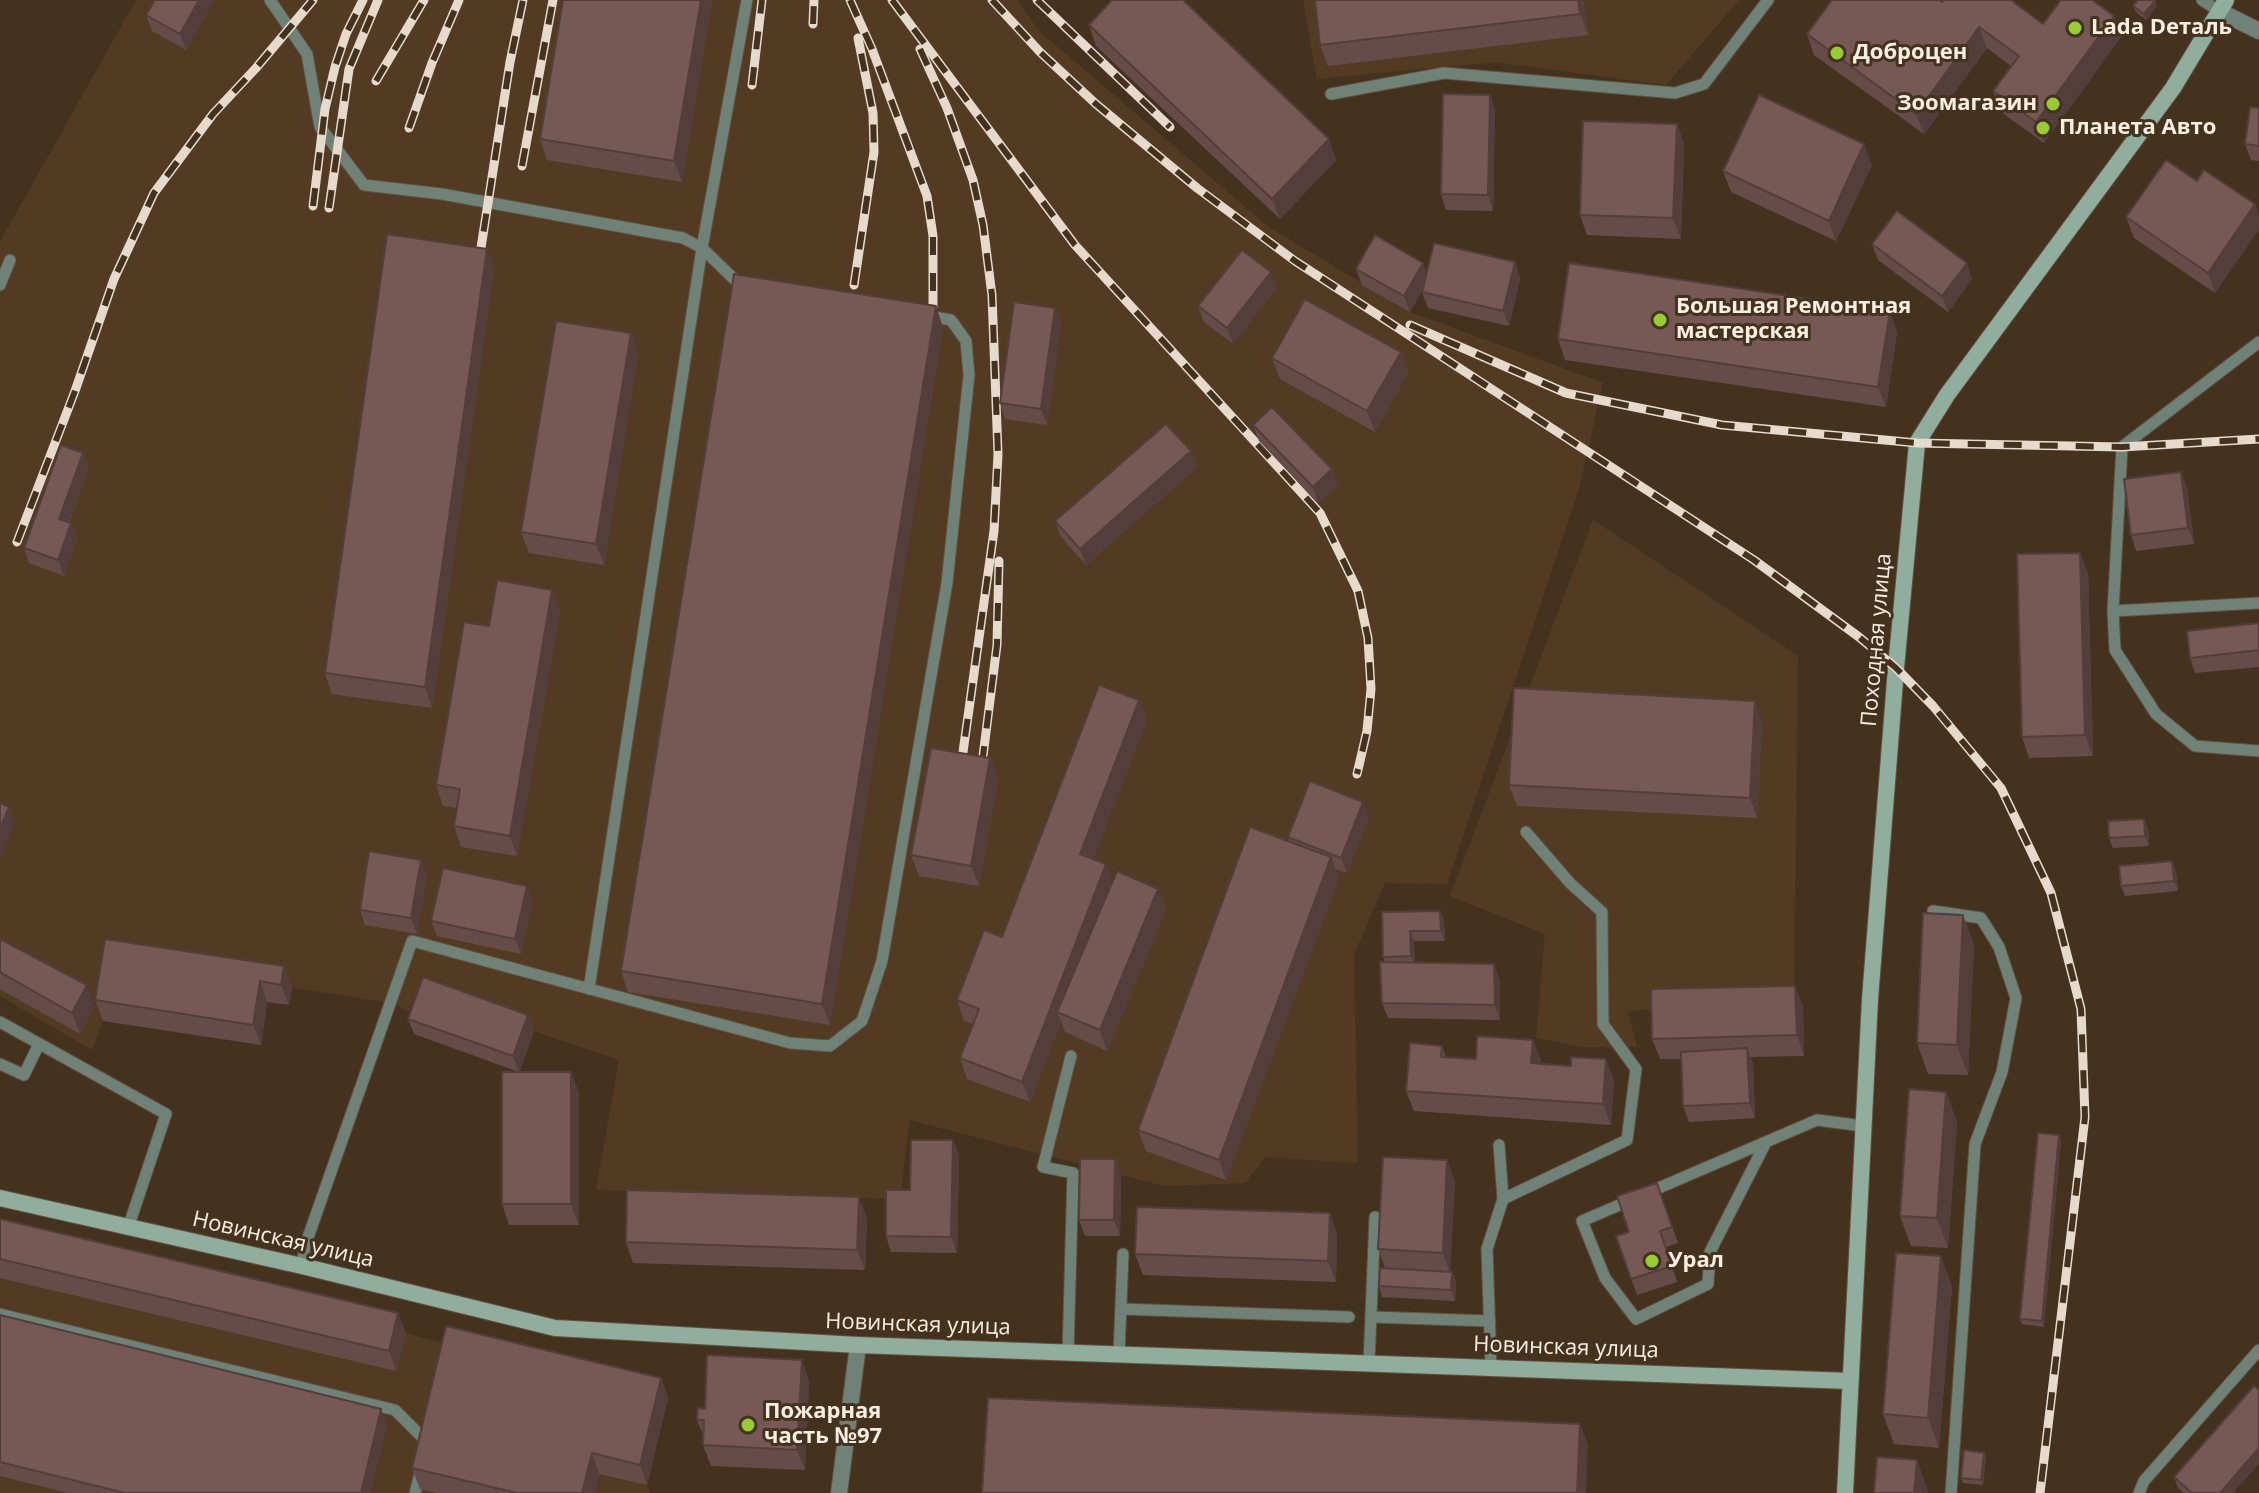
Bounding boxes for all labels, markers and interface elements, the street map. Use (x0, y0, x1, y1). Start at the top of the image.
place label: Lada Dеталь (2091, 15, 2232, 41)
marker: Lada Dеталь (2066, 19, 2084, 37)
place label: Доброцен (1853, 40, 1967, 66)
marker: Доброцен (1828, 44, 1846, 62)
place label: Зоомагазин (1897, 91, 2037, 117)
marker: Зоомагазин (2044, 95, 2062, 113)
place label: Планета Авто (2059, 115, 2216, 141)
marker: Планета Авто (2034, 119, 2052, 137)
place label: Большая Ремонтная мастерская (1676, 294, 1911, 346)
marker: Большая Ремонтная мастерская (1651, 311, 1669, 329)
street label: Походная улица (1856, 552, 1898, 728)
street label: Новинская улица (190, 1206, 376, 1274)
place label: Урал (1668, 1248, 1724, 1274)
marker: Урал (1643, 1252, 1661, 1270)
street label: Новинская улица (825, 1309, 1011, 1341)
street label: Новинская улица (1473, 1332, 1659, 1364)
place label: Пожарная часть №97 (764, 1399, 882, 1450)
marker: Пожарная часть №97 (739, 1416, 757, 1434)

